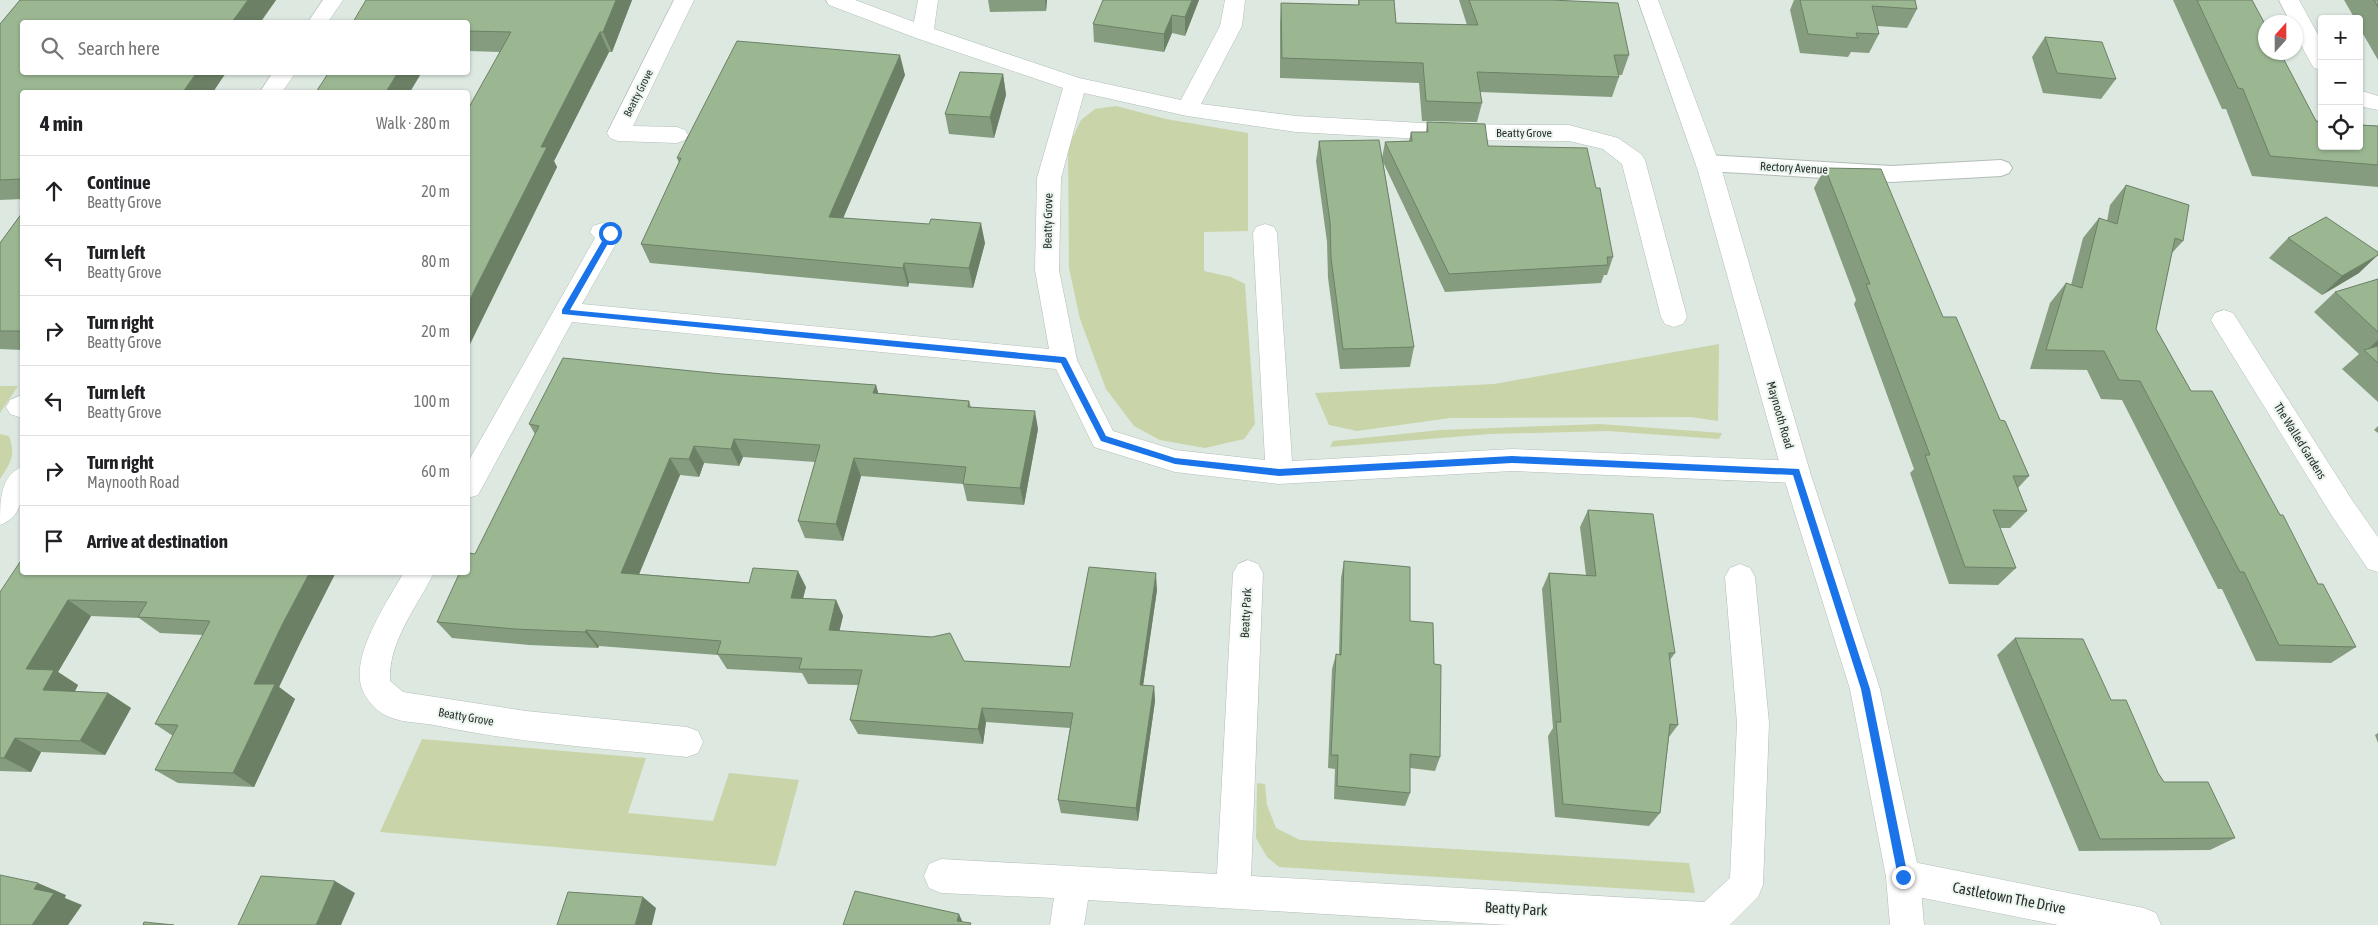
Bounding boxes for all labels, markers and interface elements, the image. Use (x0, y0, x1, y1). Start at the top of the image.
north arrow (2258, 15, 2303, 60)
map controls (2318, 15, 2363, 150)
button: + (2318, 15, 2363, 60)
search box (20, 20, 470, 75)
icon: search (38, 34, 66, 62)
text: Search here (78, 37, 160, 59)
button: − (2318, 60, 2363, 105)
street label: Beatty Grove (621, 67, 655, 119)
button: locate (2318, 105, 2363, 150)
text: 4 min (40, 111, 83, 135)
text: Walk · 280 m (376, 114, 450, 132)
street label: Beatty Grove (1496, 126, 1552, 140)
street label: Rectory Avenue (1760, 159, 1828, 177)
text: Continue (87, 171, 151, 193)
icon: ahead (40, 177, 68, 205)
text: 20 m (421, 182, 450, 200)
text: Beatty Grove (87, 193, 162, 211)
street label: Beatty Grove (1041, 193, 1055, 249)
route start (599, 222, 622, 245)
text: Turn left (87, 241, 145, 263)
icon: left (40, 247, 68, 275)
text: 80 m (421, 252, 450, 270)
text: Beatty Grove (87, 263, 162, 281)
text: Turn right (87, 311, 154, 333)
icon: right (40, 317, 68, 345)
text: 20 m (421, 322, 450, 340)
text: Beatty Grove (87, 333, 162, 351)
street label: Maynooth Road (1764, 380, 1796, 450)
text: Turn left (87, 381, 145, 403)
icon: left (40, 387, 68, 415)
text: 100 m (414, 392, 450, 410)
street label: The Walled Gardens (2271, 400, 2329, 482)
text: Beatty Grove (87, 403, 162, 421)
text: Turn right (87, 451, 154, 473)
icon: right (40, 457, 68, 485)
text: 60 m (421, 462, 450, 480)
text: Maynooth Road (87, 473, 180, 491)
icon: arrive (40, 527, 68, 555)
text: Arrive at destination (87, 530, 228, 552)
street label: Beatty Park (1238, 587, 1254, 638)
street label: Beatty Grove (437, 705, 495, 729)
route end (1892, 866, 1915, 889)
street label: Castletown The Drive (1951, 878, 2067, 917)
street label: Beatty Park (1484, 898, 1548, 919)

